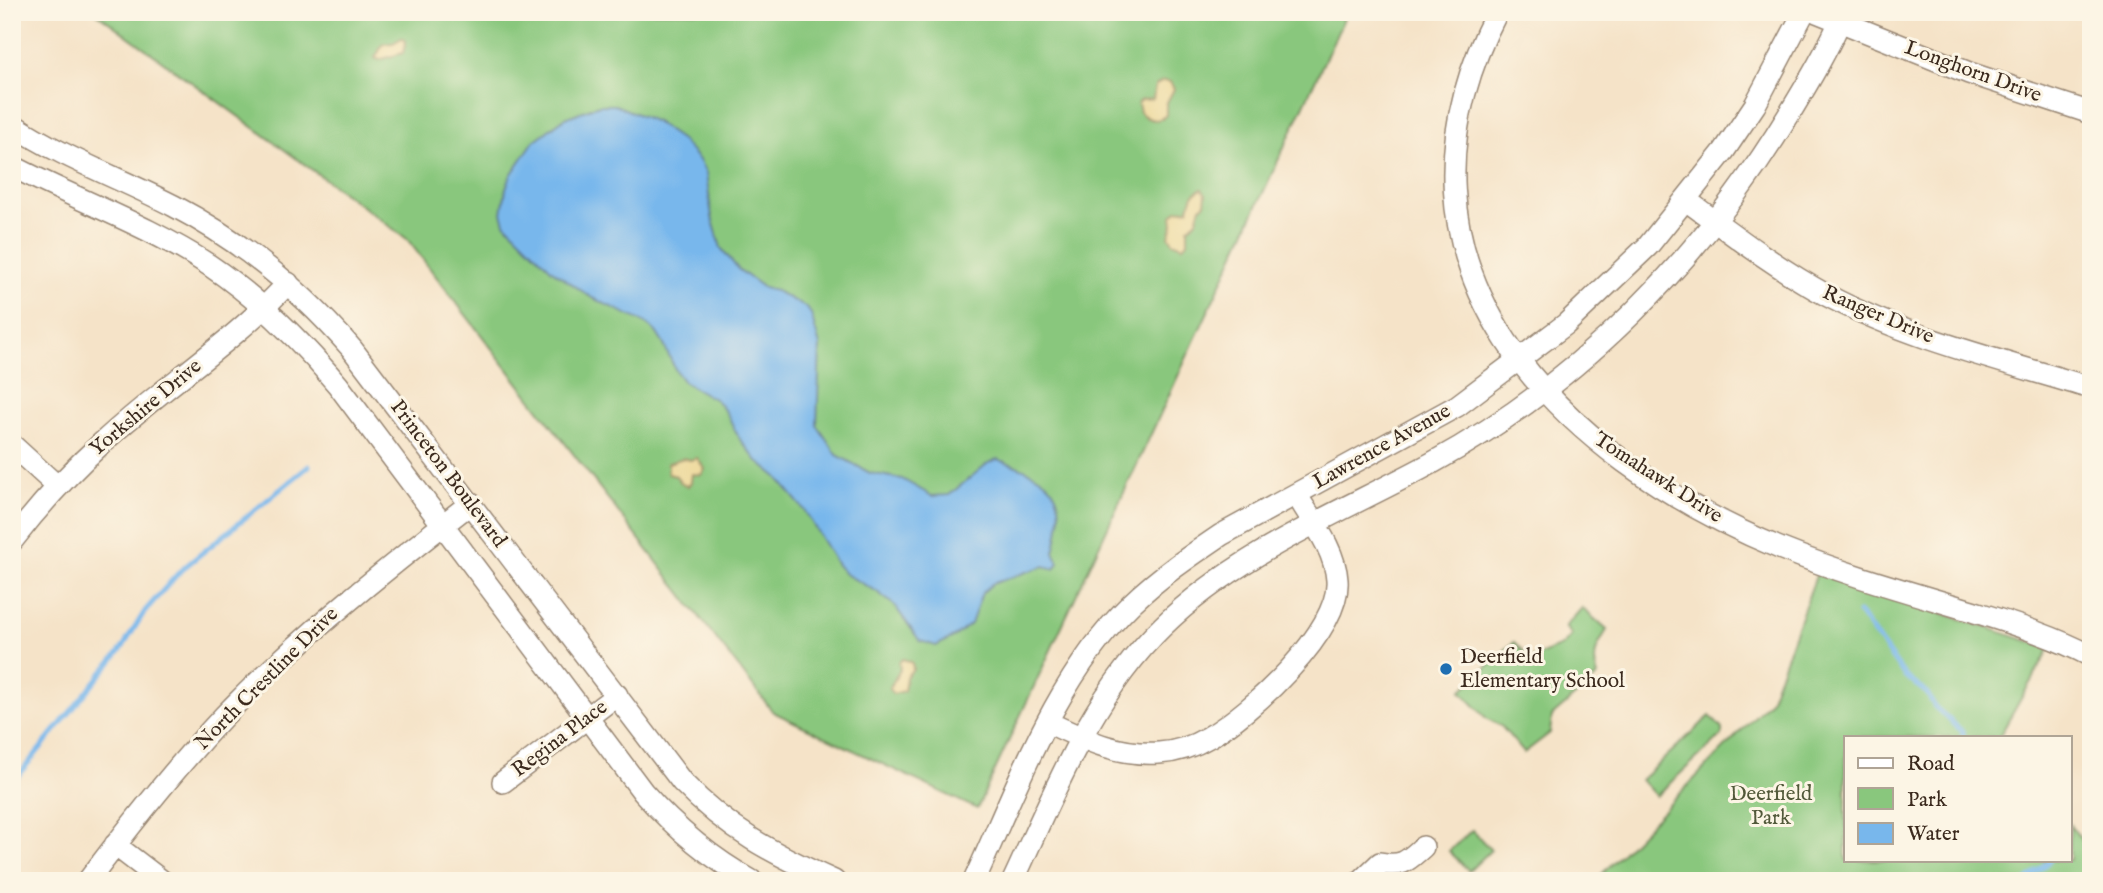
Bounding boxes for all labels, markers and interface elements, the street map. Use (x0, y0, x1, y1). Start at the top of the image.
street label: Longhorn Drive (1901, 35, 2045, 109)
street label: Ranger Drive (1818, 279, 1938, 351)
street label: Yorkshire Drive (84, 353, 208, 463)
street label: Princeton Boulevard (384, 395, 513, 554)
street label: Lawrence Avenue (1308, 398, 1456, 496)
street label: Tomahawk Drive (1588, 426, 1728, 530)
street label: North Crestline Drive (190, 601, 345, 756)
place label: Deerfield Elementary School (1460, 644, 1625, 695)
marker: Deerfield Elementary School (1438, 661, 1454, 677)
street label: Regina Place (507, 694, 614, 784)
legend (1844, 736, 2072, 862)
text: Road (1907, 751, 1955, 778)
park label: Deerfield Park (1730, 781, 1813, 832)
text: Park (1907, 787, 1948, 814)
text: Water (1907, 821, 1960, 848)

